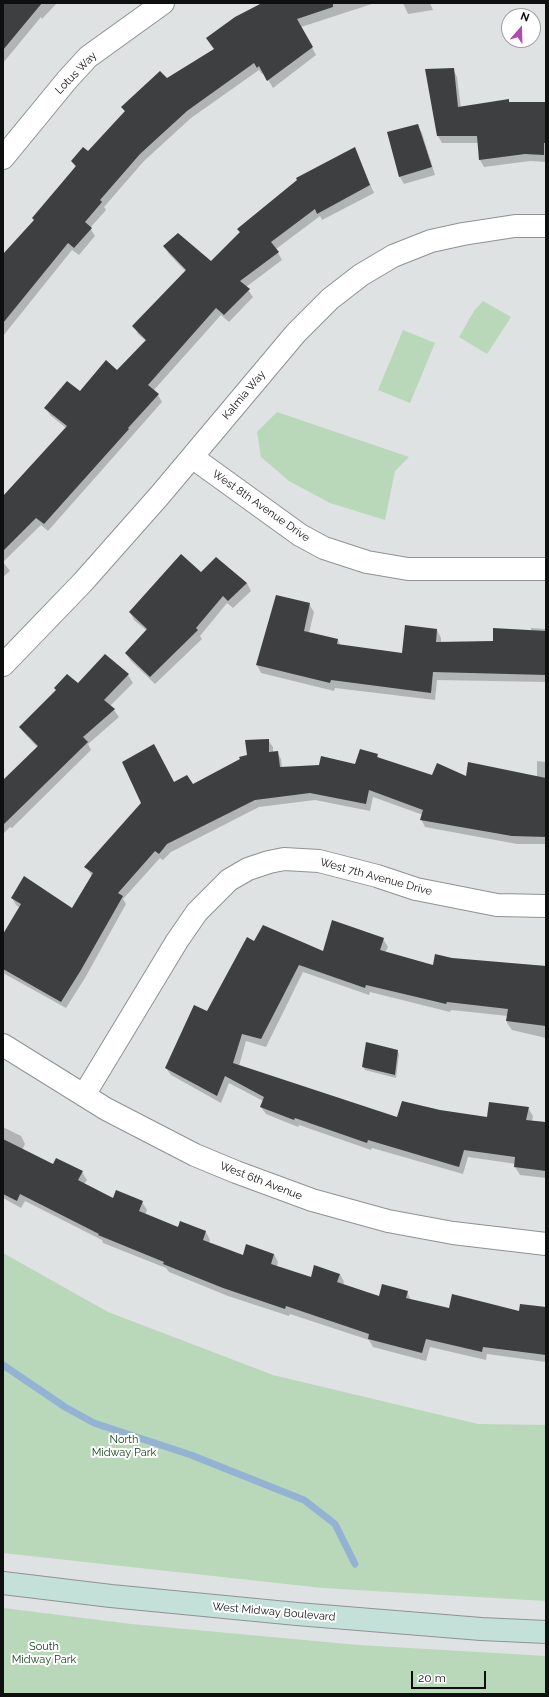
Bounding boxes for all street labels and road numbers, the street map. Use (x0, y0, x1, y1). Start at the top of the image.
street label: Lotus Way (53, 49, 99, 97)
street label: Kalmia Way (220, 368, 268, 422)
street label: West 8th Avenue Drive (210, 467, 312, 545)
street label: West 7th Avenue Drive (319, 856, 433, 898)
street label: West 6th Avenue (218, 1159, 304, 1203)
street label: West Midway Boulevard (212, 1600, 336, 1624)

